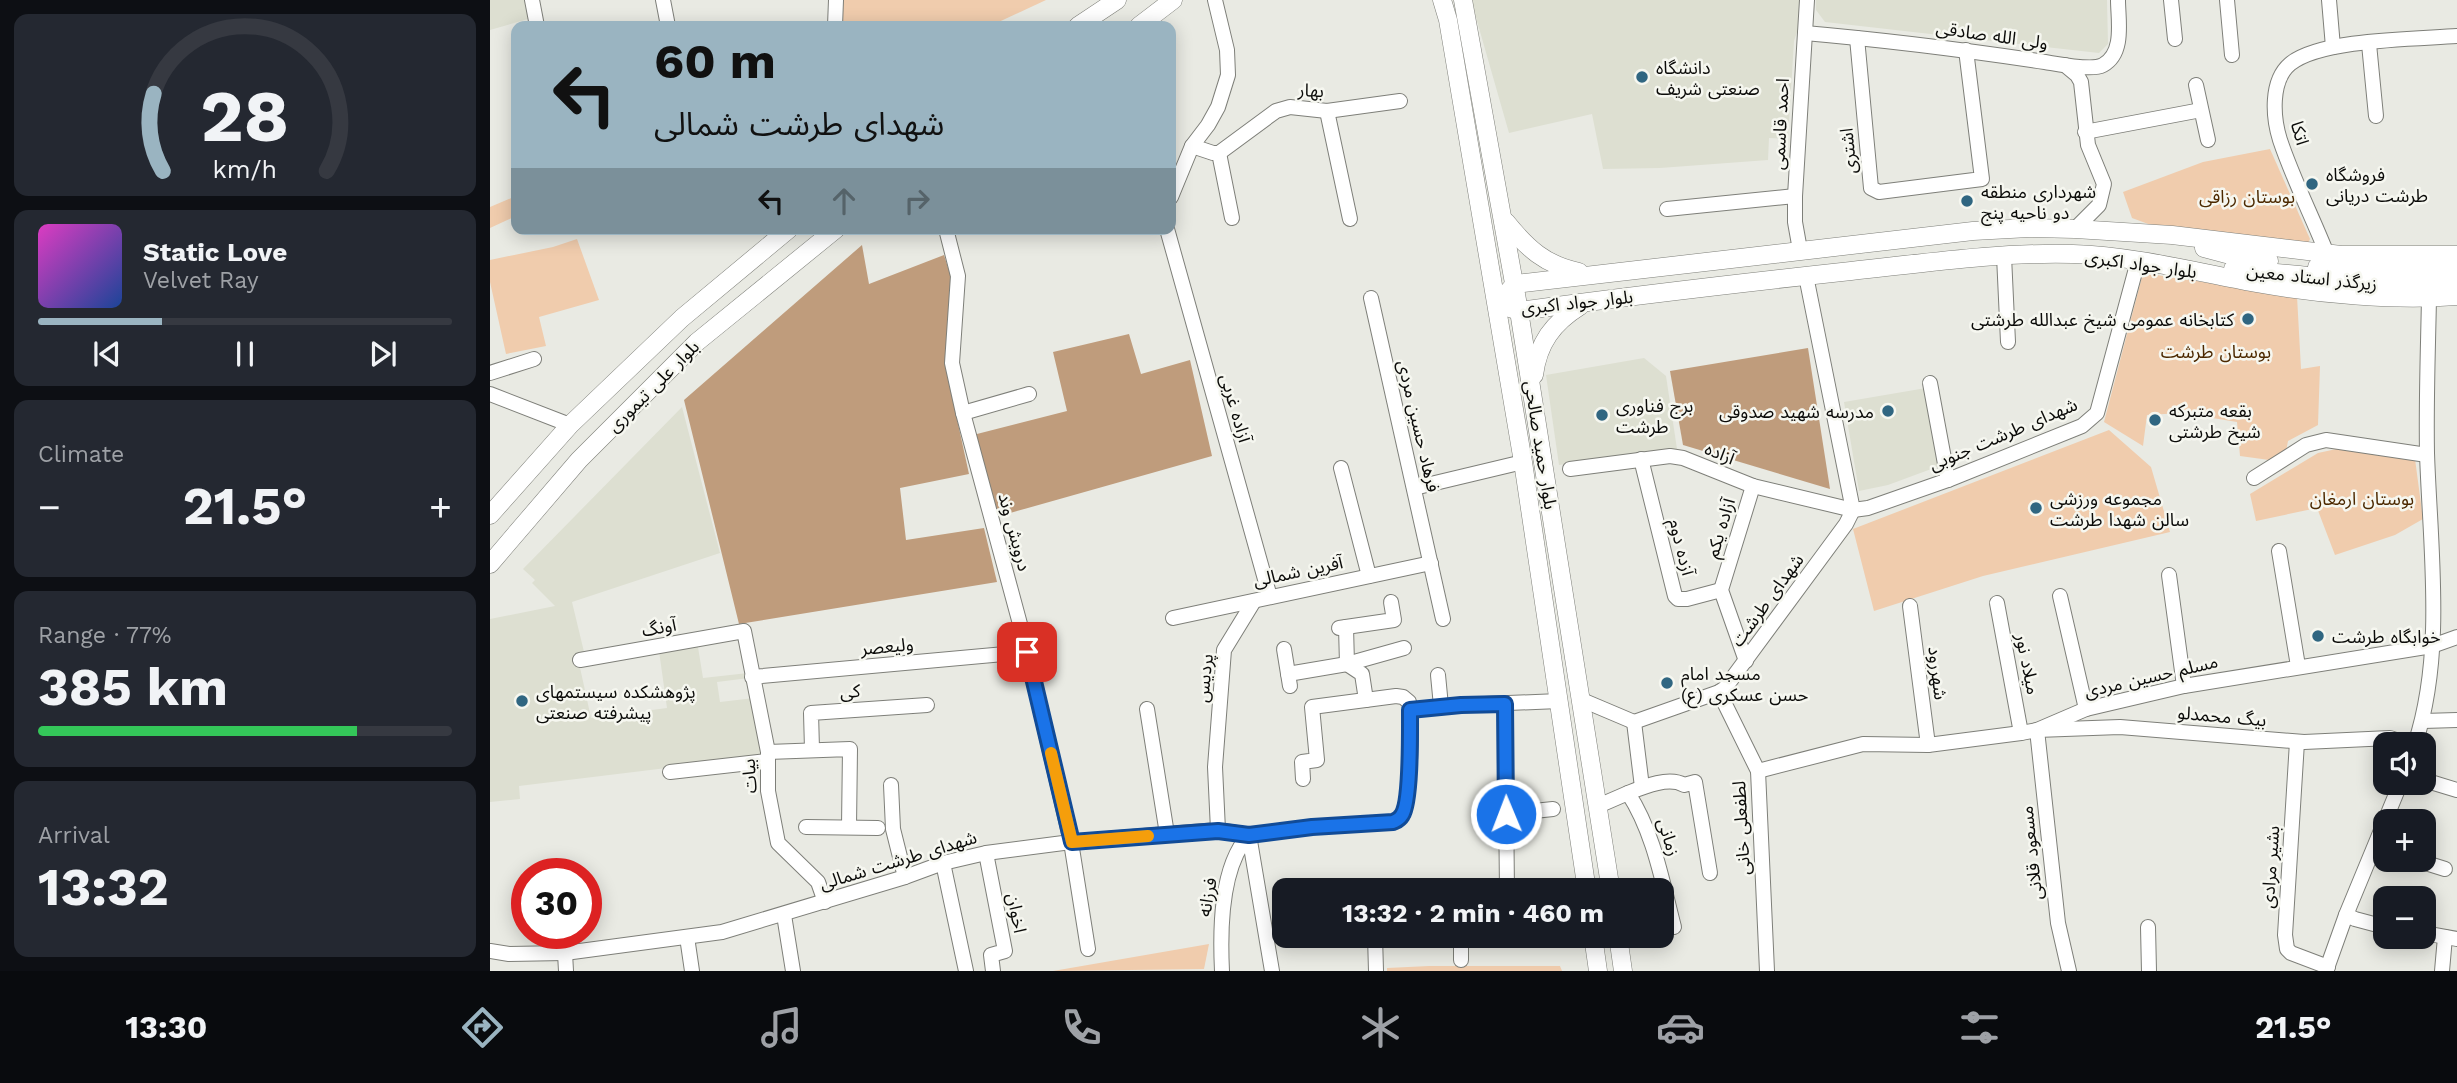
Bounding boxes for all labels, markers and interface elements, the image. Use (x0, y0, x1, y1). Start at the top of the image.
street label: ولی الله صادقی (1935, 17, 2049, 54)
text: 60 m (654, 32, 776, 90)
icon: left (539, 49, 630, 140)
place label: دانشگاه صنعتی شریف (1656, 57, 1760, 100)
marker: دانشگاه صنعتی شریف (1634, 69, 1650, 85)
text: 28 (200, 73, 290, 159)
street label: احمد قاسمی (1767, 77, 1794, 171)
street label: بهار (1297, 79, 1324, 102)
text: شهدای طرشت شمالی (654, 105, 944, 143)
street label: اتکا (2287, 119, 2313, 147)
street label: اشتری (1836, 127, 1861, 175)
text: km/h (213, 155, 277, 184)
place label: فروشگاه طرشت دریانی (2326, 164, 2428, 207)
marker: فروشگاه طرشت دریانی (2304, 176, 2320, 192)
place label: شهرداری منطقه دو ناحیه پنج (1981, 181, 2096, 226)
icon: left (752, 182, 790, 220)
icon: ahead (825, 182, 863, 220)
icon: right (898, 182, 936, 220)
park label: بوستان رزاقی (2199, 186, 2295, 208)
marker: شهرداری منطقه دو ناحیه پنج (1959, 193, 1975, 209)
text: Static Love (143, 237, 287, 267)
street label: بلوار جواد اکبری (2084, 246, 2198, 283)
street label: زیرگذر استاد معین (2245, 260, 2378, 295)
text: Velvet Ray (143, 267, 259, 294)
street label: بلوار جواد اکبری (1520, 286, 1634, 319)
place label: کتابخانه عمومی شیخ عبدالله طرشتی (1971, 309, 2235, 333)
marker: کتابخانه عمومی شیخ عبدالله طرشتی (2240, 311, 2256, 327)
icon: previous (88, 335, 126, 373)
icon: pause (226, 335, 264, 373)
icon: next (364, 335, 402, 373)
street label: بلوار علی تیموری (603, 336, 704, 437)
park label: بوستان طرشت (2161, 341, 2271, 363)
street label: فرهاد حسین مردی (1393, 358, 1444, 494)
street label: آزاده غربی (1215, 371, 1256, 446)
street label: بلوار حمید صالحی (1519, 379, 1562, 511)
street label: شهدای طرشت جنوبی (1926, 393, 2081, 476)
place label: برج فناوری طرشت (1616, 395, 1693, 438)
place label: بقعه متبرکه شیخ طرشتی (2169, 400, 2261, 445)
place label: مدرسه شهید صدوقی (1719, 401, 1874, 423)
marker: مدرسه شهید صدوقی (1880, 403, 1896, 419)
marker: برج فناوری طرشت (1594, 407, 1610, 423)
marker: بقعه متبرکه شیخ طرشتی (2147, 412, 2163, 428)
street label: آزاده (1702, 438, 1739, 470)
text: Climate (38, 441, 124, 468)
text: 21.5° (183, 476, 307, 537)
text: − (38, 485, 61, 529)
text: + (429, 485, 452, 529)
place label: مجموعه ورزشی سالن شهدا طرشت (2050, 488, 2189, 531)
park label: بوستان ارمغان (2310, 488, 2414, 510)
street label: درویش‌ وند (994, 491, 1036, 574)
street label: آزاده یکم (1701, 495, 1742, 561)
marker: مجموعه ورزشی سالن شهدا طرشت (2028, 500, 2044, 516)
street label: آزده دوم (1661, 516, 1699, 579)
street label: شهدای طرشت (1726, 550, 1808, 651)
street label: آفرین شمالی (1251, 551, 1346, 592)
street label: آونگ (640, 614, 679, 640)
text: Range · 77% (38, 622, 172, 649)
pin (997, 622, 1057, 682)
place label: خوابگاه طرشت (2332, 626, 2441, 648)
marker: خوابگاه طرشت (2310, 628, 2326, 644)
street label: میلاد نور (2011, 631, 2044, 696)
street label: ولیعصر (859, 633, 914, 660)
icon: arrive (1008, 633, 1046, 671)
street label: شهررود (1923, 645, 1952, 701)
street label: مسلم حسین مردی (2082, 650, 2221, 705)
street label: پردیس (1191, 653, 1218, 703)
text: 385 km (38, 657, 228, 718)
place label: مسجد امام حسن عسکری (ع) (1681, 663, 1808, 709)
marker: مسجد امام حسن عسکری (ع) (1659, 675, 1675, 691)
street label: کی (839, 680, 862, 703)
place label: پژوهشکده سیستمهای پیشرفته صنعتی (536, 681, 696, 724)
marker: پژوهشکده سیستمهای پیشرفته صنعتی (514, 693, 530, 709)
street label: بیگ محمدلو (2177, 702, 2267, 731)
map controls (2373, 732, 2436, 949)
button: sound (2373, 732, 2436, 795)
street label: بیات (738, 758, 760, 794)
position arrow (1469, 777, 1543, 851)
street label: لطفعلی خانی (1728, 780, 1755, 876)
street label: مسعود قلانی (2016, 805, 2047, 901)
button: + (2373, 809, 2436, 872)
street label: زمانی (1652, 815, 1685, 859)
text: Arrival (38, 822, 110, 849)
street label: بشیر مرادی (2257, 825, 2284, 909)
street label: شهدای طرشت شمالی (817, 826, 979, 895)
text: 13:32 (38, 857, 169, 918)
speed limit sign: 30 (511, 858, 602, 949)
street label: فرزانه (1193, 876, 1222, 918)
button: − (2373, 886, 2436, 949)
street label: اخوان (1002, 891, 1031, 935)
text: 13:32 · 2 min · 460 m (1342, 898, 1604, 928)
icon: directions (458, 1003, 507, 1052)
icon: music (757, 1003, 806, 1052)
icon: phone (1057, 1003, 1106, 1052)
icon: climate (1356, 1003, 1405, 1052)
icon: car (1656, 1003, 1705, 1052)
icon: filters (1955, 1003, 2004, 1052)
text: 13:30 (125, 1008, 207, 1046)
text: 21.5° (2255, 1008, 2332, 1046)

